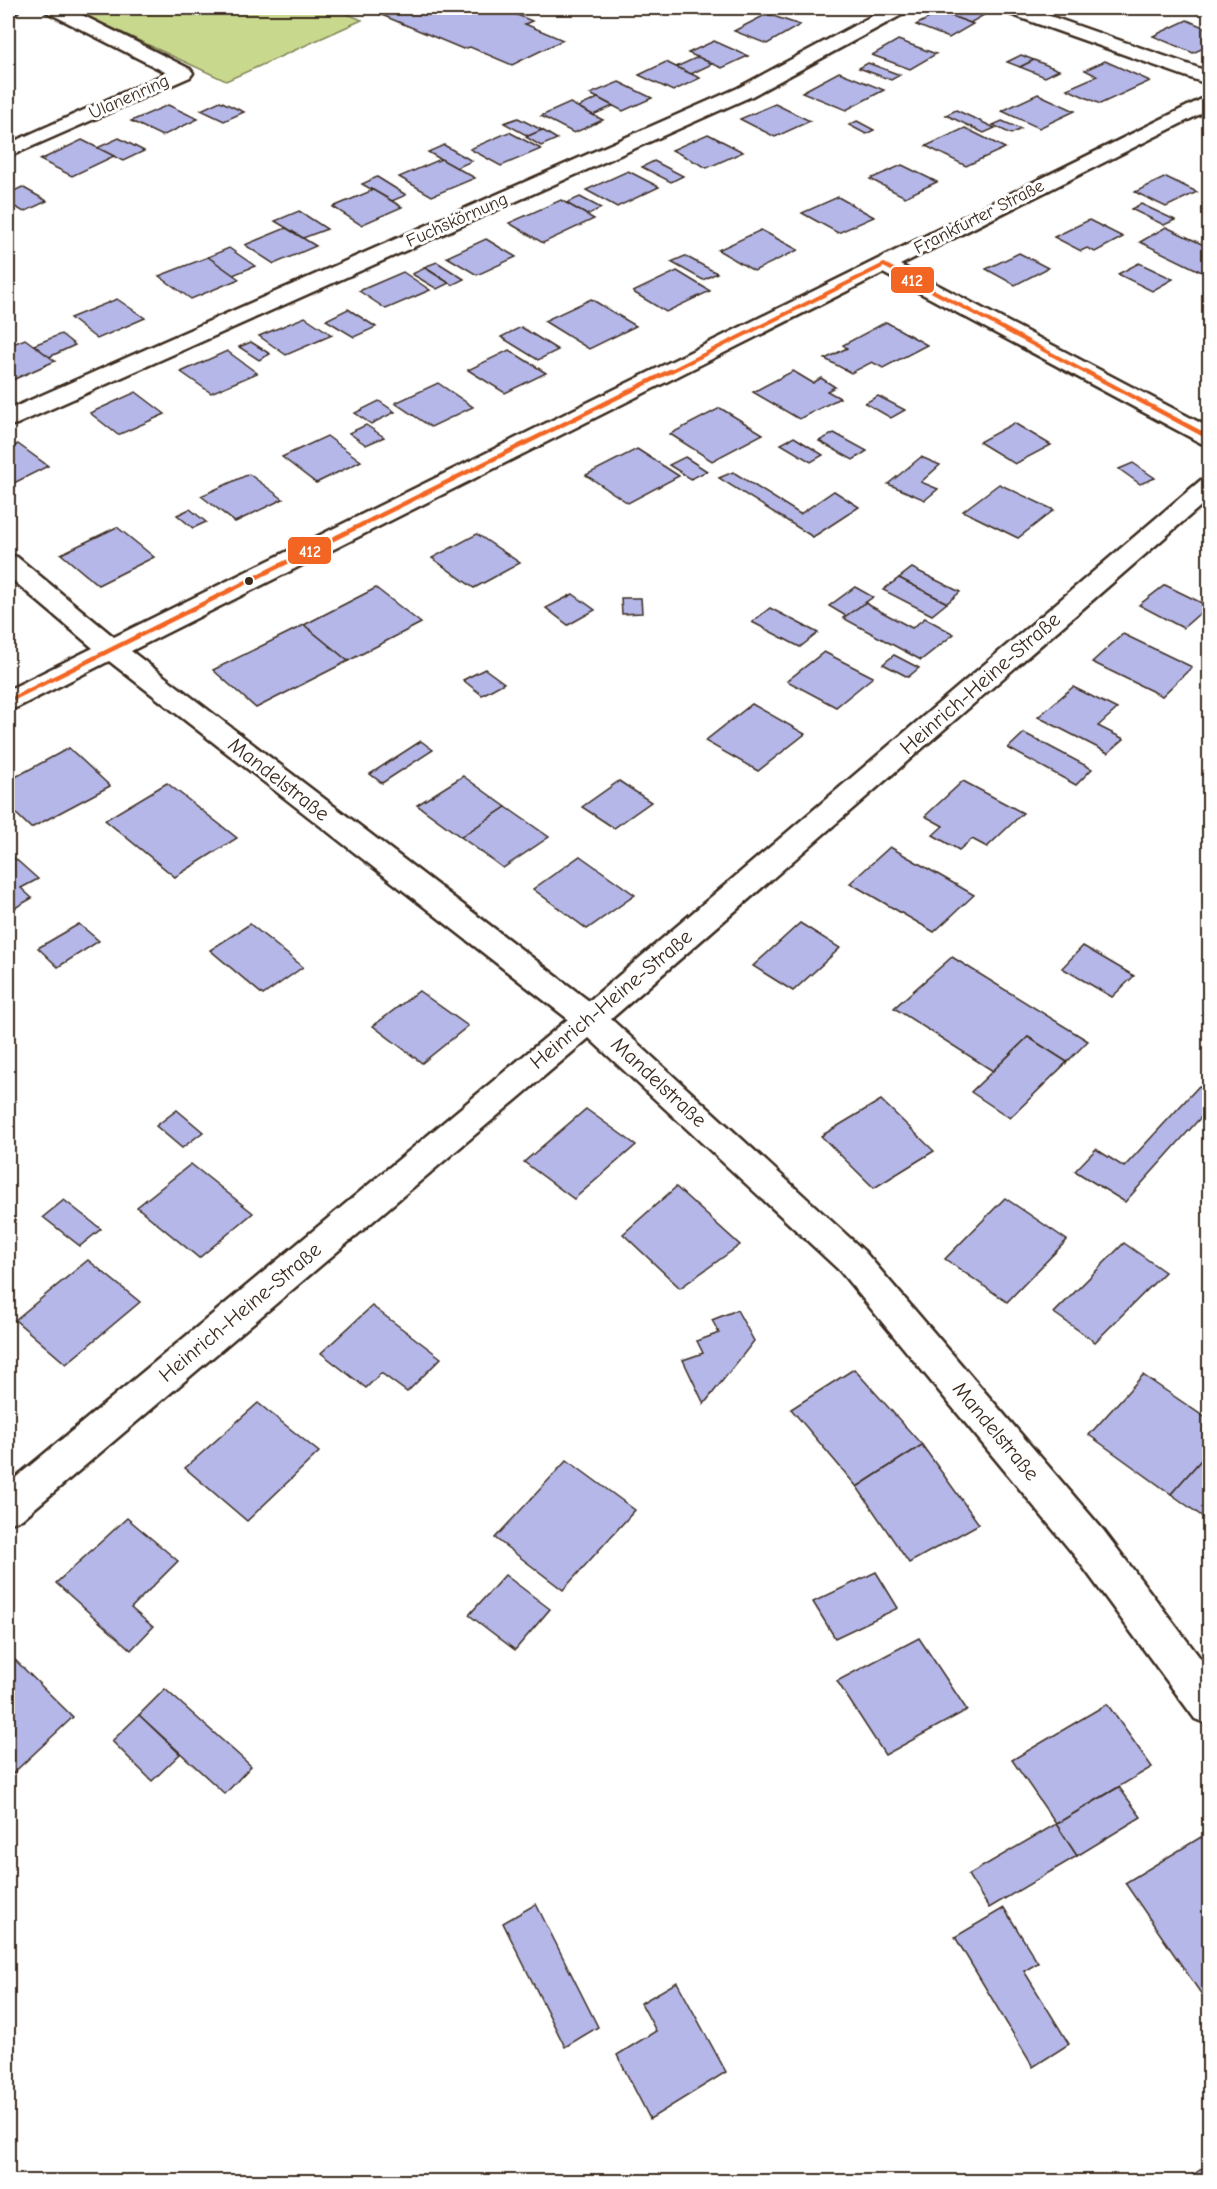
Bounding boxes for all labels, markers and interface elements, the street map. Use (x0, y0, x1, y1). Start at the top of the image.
street label: Ulanenring (86, 70, 172, 124)
street label: Frankfurter Straße (911, 175, 1047, 259)
street label: Fuchskörnung (403, 188, 511, 252)
line badge: 412 (890, 266, 935, 294)
text: 412 (901, 272, 923, 290)
line badge: 412 (287, 536, 332, 565)
text: 412 (299, 543, 321, 561)
unlabelled marker (243, 575, 255, 587)
street label: Heinrich-Heine-Straße (895, 607, 1065, 759)
street label: Mandelstraße (224, 732, 334, 826)
street label: Heinrich-Heine-Straße (525, 924, 697, 1074)
street label: Mandelstraße (606, 1032, 712, 1132)
street label: Heinrich-Heine-Straße (154, 1237, 326, 1387)
street label: Mandelstraße (948, 1377, 1044, 1485)

